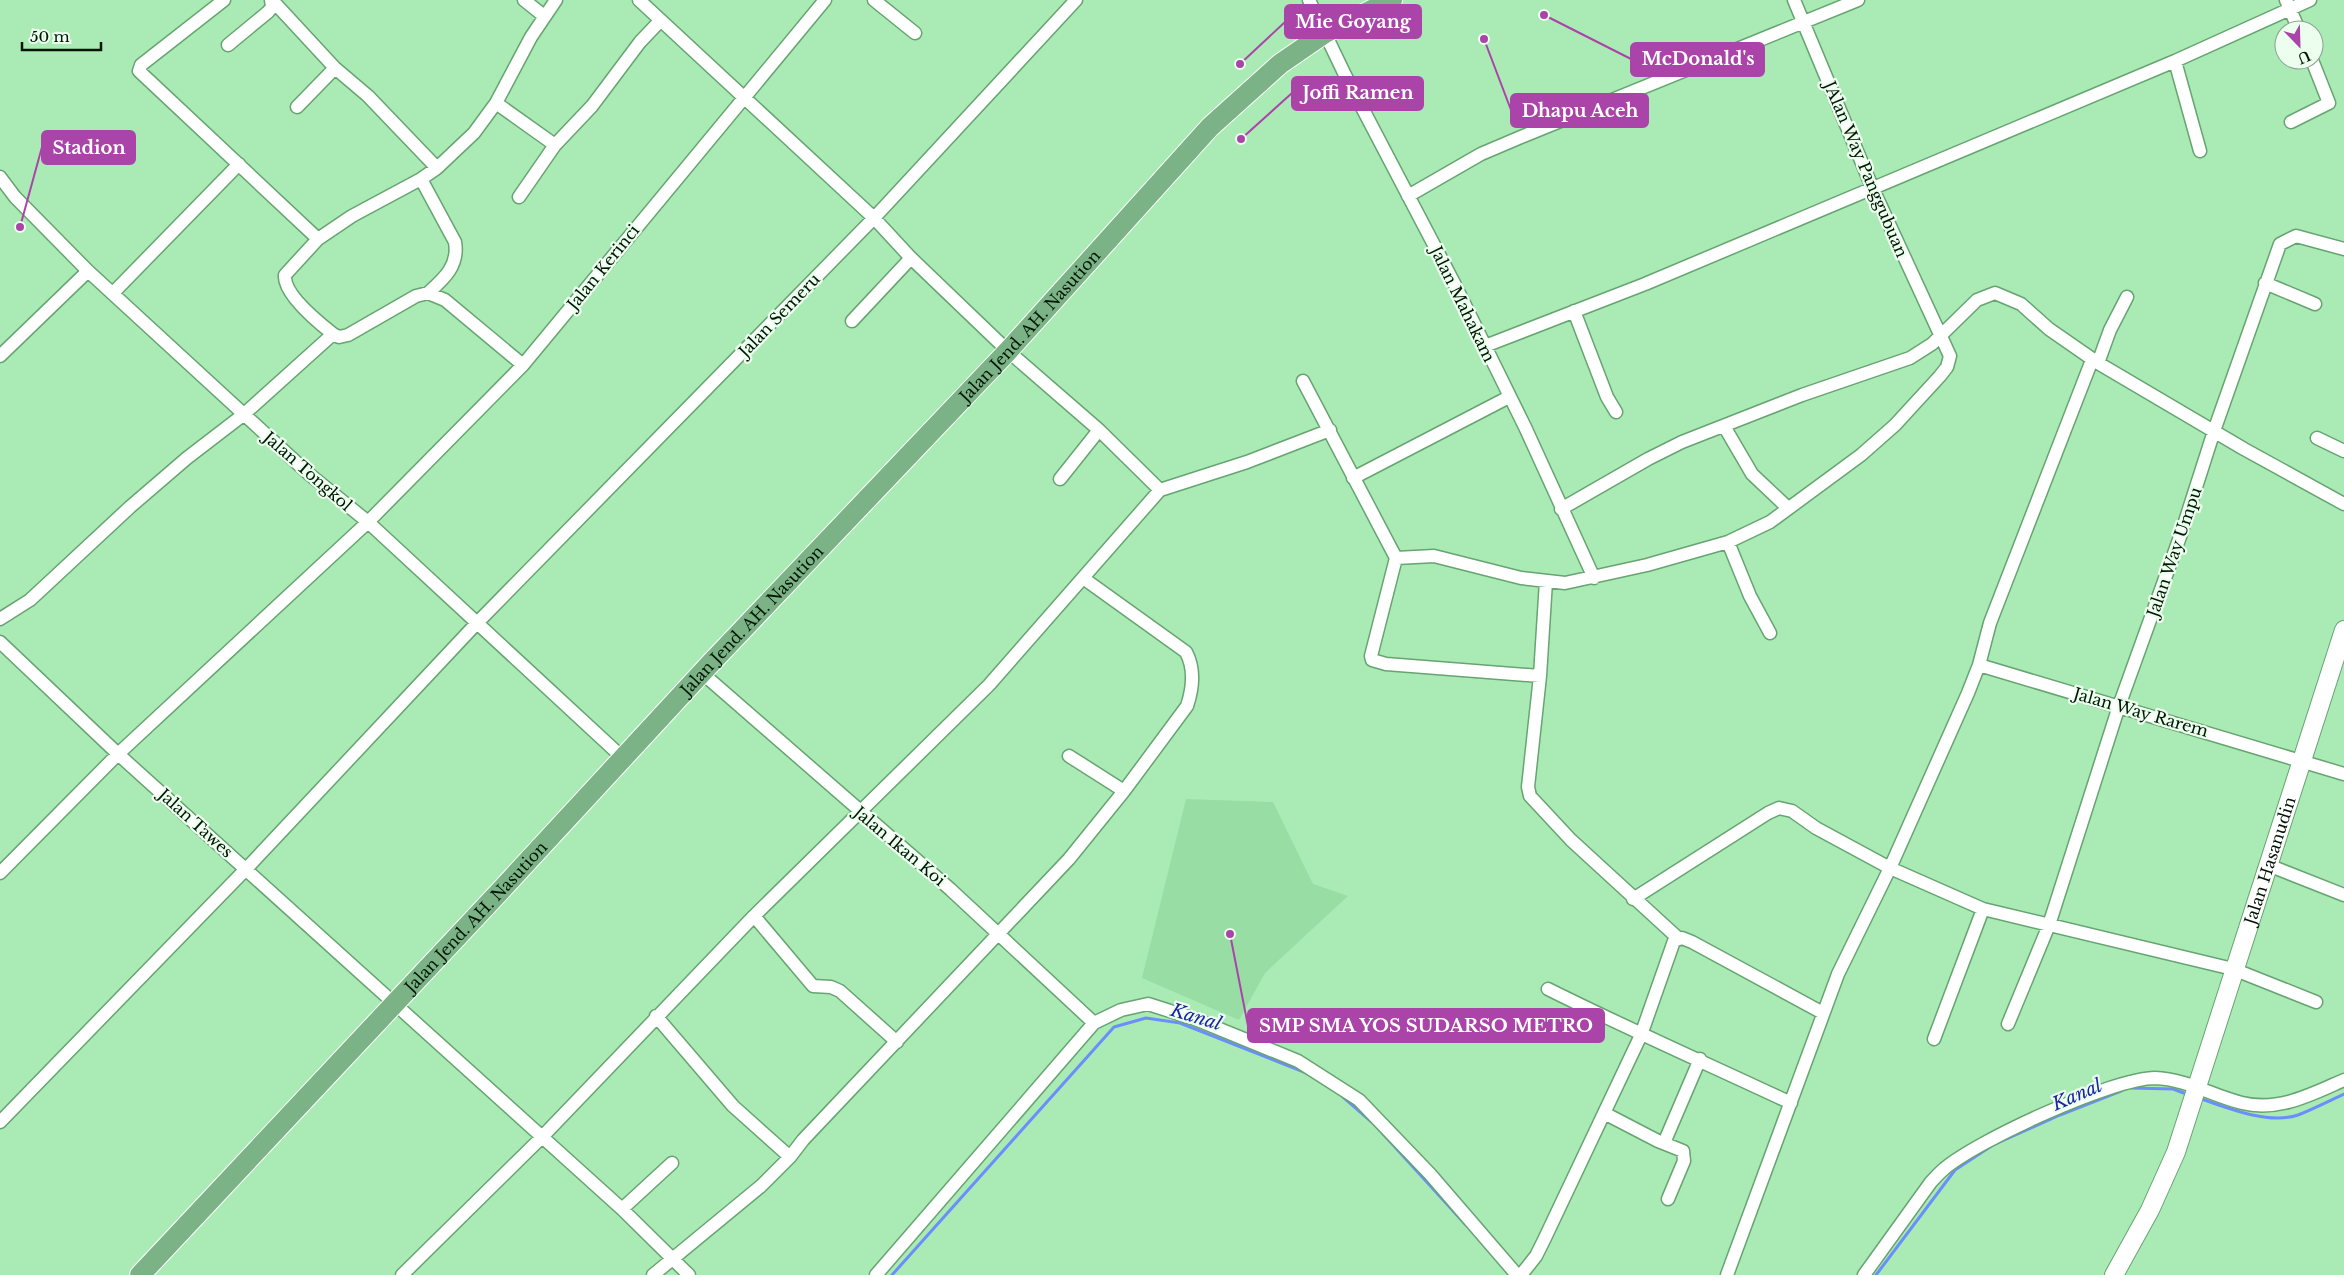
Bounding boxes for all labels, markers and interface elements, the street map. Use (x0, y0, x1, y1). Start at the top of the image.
callout: Mie Goyang (1285, 5, 1421, 38)
text: Mie Goyang (1295, 11, 1412, 33)
scale bar (22, 20, 101, 52)
north arrow (2274, 20, 2324, 70)
text: 50 m (30, 27, 70, 46)
callout: McDonald's (1631, 43, 1764, 76)
text: U (2294, 46, 2313, 68)
text: McDonald's (1641, 48, 1755, 70)
street label: JAlan Way Panggubuan (1819, 76, 1912, 260)
callout: Joffi Ramen (1292, 77, 1423, 110)
text: Joffi Ramen (1299, 82, 1413, 104)
callout: Dhapu Aceh (1511, 94, 1648, 127)
text: Dhapu Aceh (1522, 100, 1638, 122)
callout: Stadion (42, 131, 135, 164)
text: Stadion (53, 137, 126, 159)
street label: Jalan Kerinci (561, 220, 644, 315)
street label: Jalan Mahakam (1425, 241, 1500, 365)
street label: Jalan Jend. AH. Nasution (954, 246, 1104, 407)
street label: Jalan Semeru (733, 269, 824, 362)
street label: Jalan Tongkol (258, 426, 356, 515)
street label: Jalan Way Umpu (2142, 484, 2206, 621)
street label: Jalan Jend. AH. Nasution (675, 541, 828, 701)
street label: Jalan Way Rarem (2069, 683, 2211, 741)
street label: Jalan Tawes (153, 783, 237, 862)
street label: Jalan Hasanudin (2239, 794, 2300, 929)
street label: Jalan Ikan Koi (849, 801, 950, 890)
street label: Jalan Jend. AH. Nasution (399, 837, 551, 998)
water label: Kanal (1167, 999, 1224, 1035)
callout: SMP SMA YOS SUDARSO METRO (1248, 1009, 1604, 1042)
text: SMP SMA YOS SUDARSO METRO (1259, 1015, 1593, 1037)
water label: Kanal (2048, 1075, 2106, 1116)

